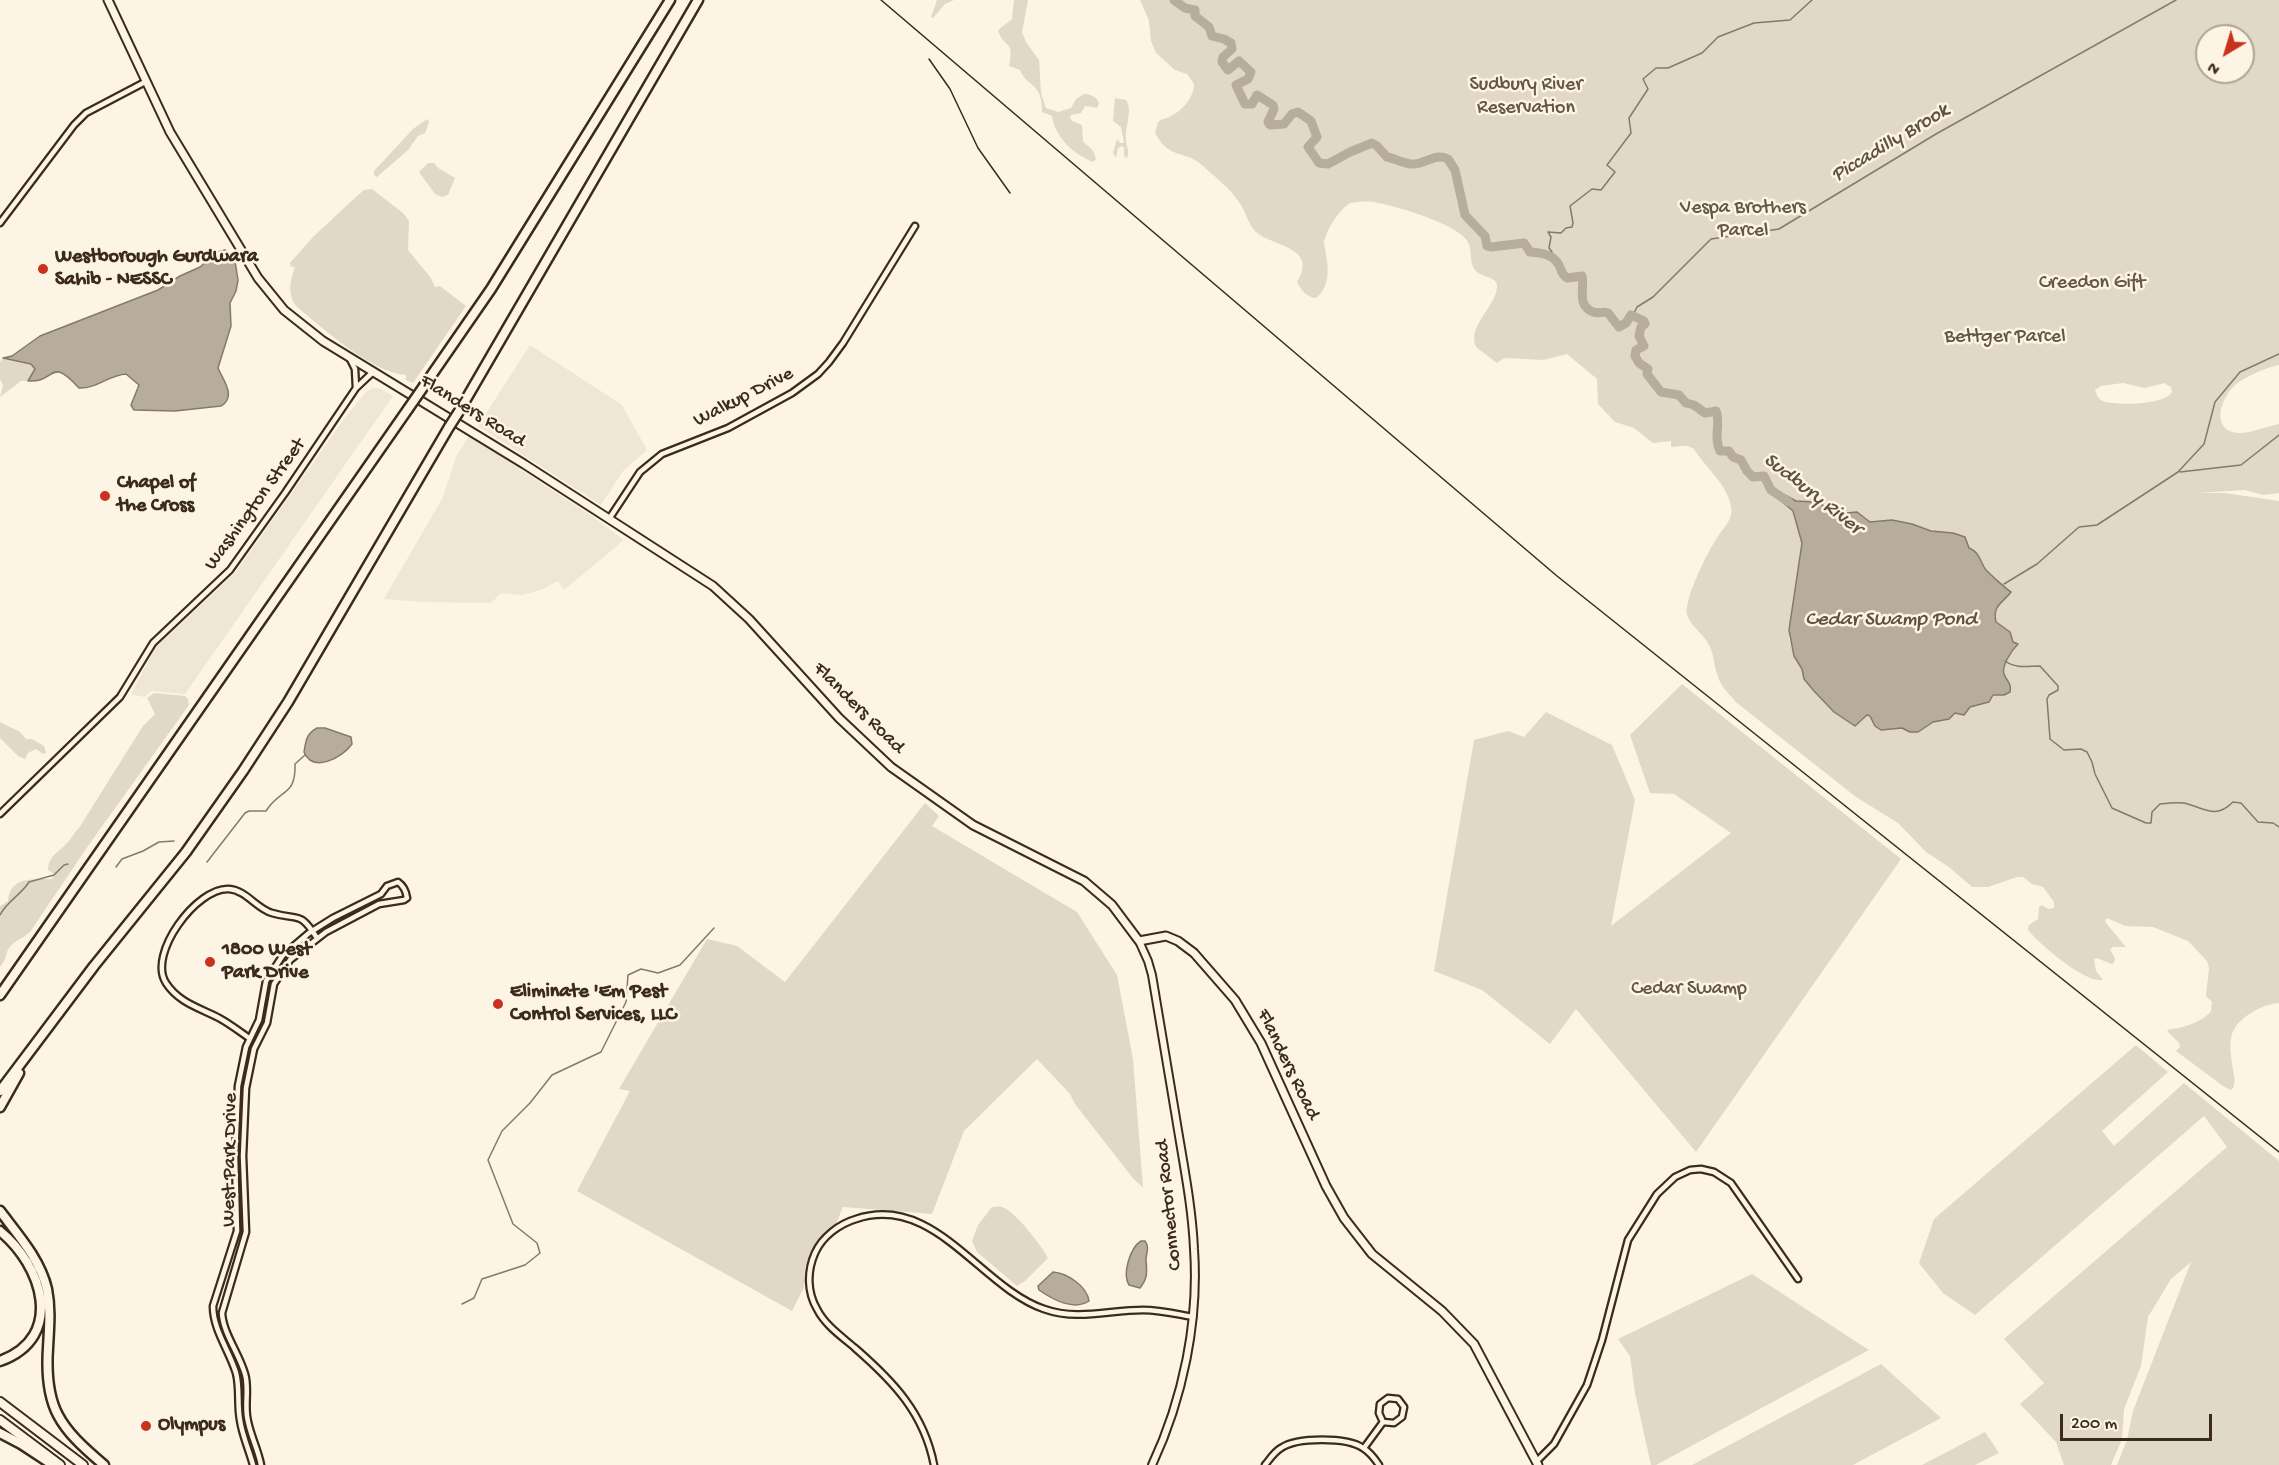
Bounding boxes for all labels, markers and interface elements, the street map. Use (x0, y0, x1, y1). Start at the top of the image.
north arrow (2195, 24, 2255, 84)
text: N (2205, 56, 2225, 78)
park label: Sudbury River Reservation (1469, 74, 1583, 121)
water label: Piccadilly Brook (1828, 99, 1954, 189)
park label: Vespa Brothers Parcel (1680, 197, 1806, 244)
place label: Westborough Gurdwara Sahib - NESSC (55, 246, 258, 293)
marker: Westborough Gurdwara Sahib - NESSC (36, 262, 50, 276)
park label: Creedon Gift (2039, 272, 2145, 296)
park label: Bettger Parcel (1944, 326, 2066, 350)
street label: Walkup Drive (690, 363, 798, 433)
street label: Flanders Road (415, 370, 529, 454)
street label: Washington Street (200, 434, 312, 576)
water label: Sudbury River (1757, 449, 1867, 541)
place label: Chapel of the Cross (117, 472, 195, 519)
marker: Chapel of the Cross (98, 489, 112, 503)
water label: Cedar Swamp Pond (1805, 608, 1977, 634)
street label: Flanders Road (807, 658, 909, 760)
place label: 1800 West Park Drive (222, 939, 311, 986)
marker: 1800 West Park Drive (203, 955, 217, 969)
park label: Cedar Swamp (1631, 978, 1747, 1002)
place label: Eliminate 'Em Pest Control Services, LLC (510, 981, 676, 1028)
marker: Eliminate 'Em Pest Control Services, LLC (491, 997, 505, 1011)
street label: Flanders Road (1250, 1006, 1324, 1124)
street label: West Park Drive (218, 1093, 244, 1227)
street label: Connector Road (1151, 1138, 1189, 1272)
scale bar (2063, 1402, 2214, 1440)
place label: Olympus (158, 1414, 225, 1438)
text: 200 m (2071, 1414, 2117, 1435)
marker: Olympus (139, 1419, 153, 1433)

